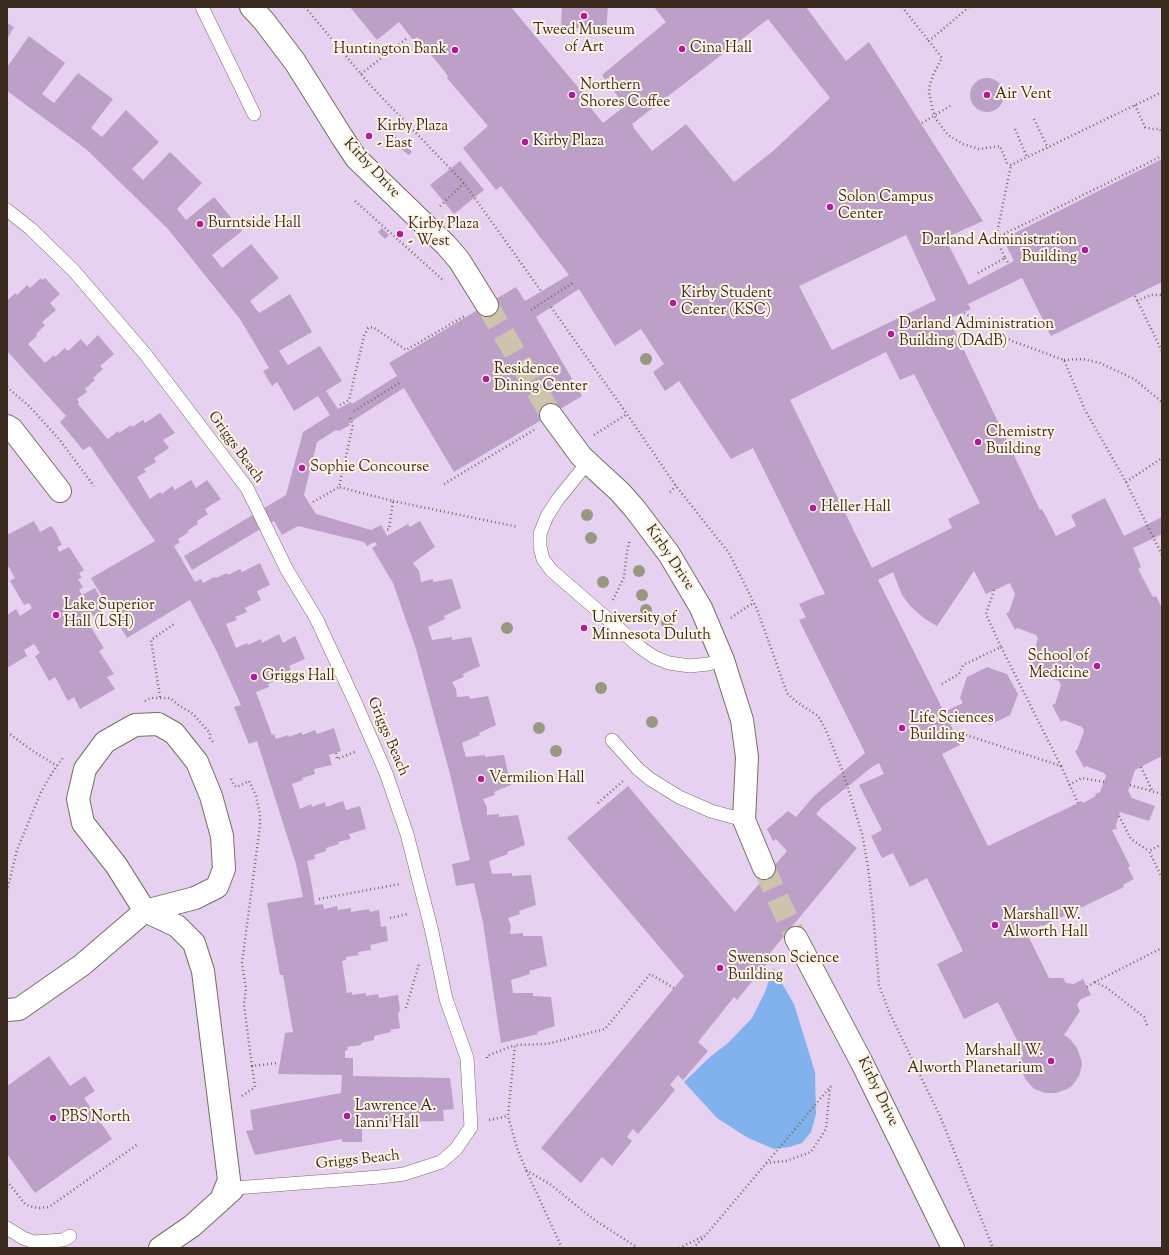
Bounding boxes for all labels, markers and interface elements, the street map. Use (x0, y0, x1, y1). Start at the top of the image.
marker: Tweed Museum of Art (579, 11, 589, 21)
place label: Tweed Museum of Art (533, 22, 635, 57)
place label: Cina Hall (690, 40, 752, 58)
place label: Huntington Bank (334, 41, 447, 59)
marker: Cina Hall (677, 44, 687, 54)
marker: Huntington Bank (450, 45, 460, 55)
place label: Northern Shores Coffee (580, 77, 670, 112)
place label: Air Vent (995, 86, 1052, 104)
marker: Northern Shores Coffee (567, 90, 577, 100)
marker: Air Vent (982, 90, 992, 100)
place label: Kirby Plaza - East (377, 118, 448, 153)
marker: Kirby Plaza - East (364, 131, 374, 141)
place label: Kirby Plaza (533, 133, 604, 151)
street label: Kirby Drive (339, 135, 403, 203)
marker: Kirby Plaza (520, 137, 530, 147)
place label: Solon Campus Center (838, 189, 933, 224)
marker: Solon Campus Center (825, 202, 835, 212)
place label: Burntside Hall (208, 215, 301, 233)
place label: Kirby Plaza - West (408, 216, 479, 251)
marker: Burntside Hall (195, 219, 205, 229)
marker: Kirby Plaza - West (395, 229, 405, 239)
place label: Darland Administration Building (922, 232, 1077, 267)
marker: Darland Administration Building (1080, 245, 1090, 255)
place label: Kirby Student Center (KSC) (681, 285, 772, 320)
marker: Kirby Student Center (KSC) (668, 298, 678, 308)
place label: Darland Administration Building (DAdB) (899, 316, 1054, 351)
marker: Darland Administration Building (DAdB) (886, 329, 896, 339)
place label: Residence Dining Center (494, 361, 588, 396)
marker: Residence Dining Center (481, 374, 491, 384)
street label: Griggs Beach (203, 409, 267, 487)
place label: Chemistry Building (986, 424, 1055, 459)
marker: Chemistry Building (973, 437, 983, 447)
place label: Sophie Concourse (310, 459, 429, 477)
marker: Sophie Concourse (297, 463, 307, 473)
place label: Heller Hall (821, 499, 891, 517)
marker: Heller Hall (808, 503, 818, 513)
street label: Kirby Drive (641, 522, 697, 594)
place label: Lake Superior Hall (LSH) (64, 597, 155, 632)
marker: Lake Superior Hall (LSH) (51, 610, 61, 620)
place label: University of Minnesota Duluth (592, 610, 711, 645)
marker: University of Minnesota Duluth (579, 623, 589, 633)
place label: School of Medicine (1028, 648, 1089, 683)
marker: School of Medicine (1092, 661, 1102, 671)
place label: Griggs Hall (262, 668, 335, 686)
marker: Griggs Hall (249, 672, 259, 682)
street label: Griggs Beach (362, 695, 412, 779)
place label: Life Sciences Building (910, 710, 994, 745)
marker: Life Sciences Building (897, 723, 907, 733)
place label: Vermilion Hall (489, 770, 585, 788)
marker: Vermilion Hall (476, 774, 486, 784)
place label: Marshall W. Alworth Hall (1003, 907, 1088, 942)
marker: Marshall W. Alworth Hall (990, 920, 1000, 930)
place label: Swenson Science Building (728, 950, 839, 985)
marker: Swenson Science Building (715, 963, 725, 973)
place label: Marshall W. Alworth Planetarium (907, 1043, 1043, 1078)
street label: Kirby Drive (852, 1054, 902, 1130)
marker: Marshall W. Alworth Planetarium (1046, 1056, 1056, 1066)
place label: Lawrence A. Ianni Hall (355, 1098, 436, 1133)
place label: PBS North (61, 1109, 131, 1127)
marker: Lawrence A. Ianni Hall (342, 1111, 352, 1121)
marker: PBS North (48, 1113, 58, 1123)
street label: Griggs Beach (315, 1148, 401, 1174)

